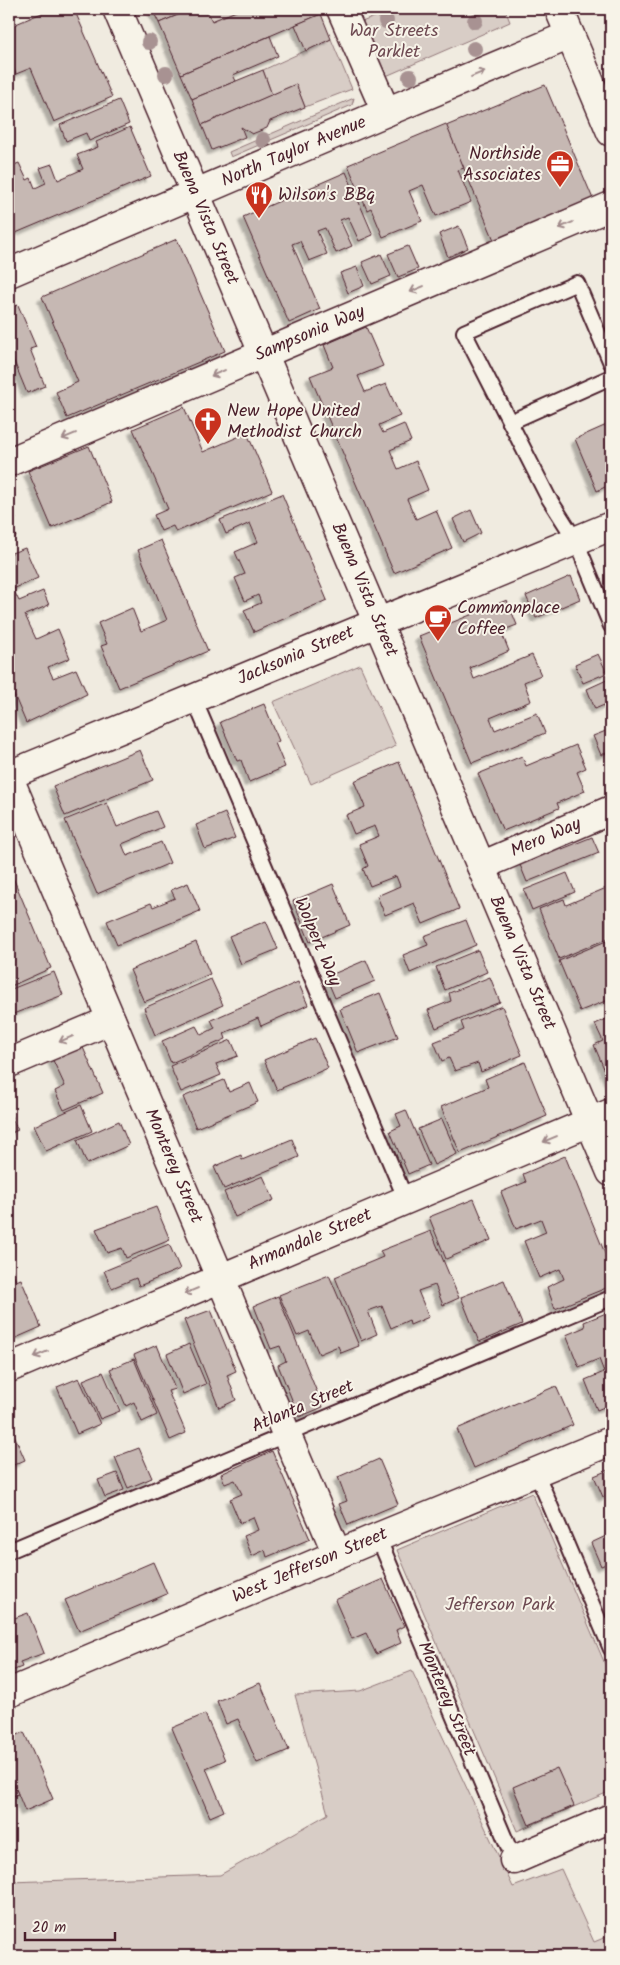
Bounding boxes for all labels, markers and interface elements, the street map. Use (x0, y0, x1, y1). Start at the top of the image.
park label: War Streets Parklet (349, 17, 439, 67)
one-way arrow (470, 69, 485, 78)
street label: North Taylor Avenue (217, 108, 371, 196)
place label: Northside Associates (463, 140, 541, 190)
street label: Buena Vista Street (164, 146, 247, 291)
office icon: Northside Associates (545, 149, 575, 188)
restaurant icon: Wilson's BBq (244, 180, 274, 219)
place label: Wilson's BBq (278, 181, 375, 210)
one-way arrow (559, 221, 574, 231)
one-way arrow (410, 284, 425, 294)
street label: Sampsonia Way (250, 298, 370, 370)
one-way arrow (211, 369, 226, 378)
place label: New Hope United Methodist Church (227, 397, 362, 447)
church icon: New Hope United Methodist Church (193, 406, 223, 445)
one-way arrow (62, 432, 77, 442)
street label: Buena Vista Street (323, 518, 406, 663)
place label: Commonplace Coffee (457, 594, 560, 644)
cafe icon: Commonplace Coffee (423, 603, 453, 642)
street label: Jacksonia Street (233, 618, 360, 694)
street label: Mero Way (506, 810, 587, 866)
street label: Buena Vista Street (481, 891, 564, 1036)
street label: Wolpert Way (285, 893, 349, 992)
one-way arrow (59, 1034, 74, 1044)
street label: Monterey Street (136, 1104, 211, 1229)
one-way arrow (543, 1135, 558, 1145)
street label: Armandale Street (244, 1200, 377, 1279)
one-way arrow (184, 1286, 199, 1296)
one-way arrow (34, 1349, 49, 1359)
street label: Atlanta Street (247, 1372, 360, 1442)
street label: West Jefferson Street (228, 1520, 393, 1612)
park label: Jefferson Park (445, 1591, 555, 1620)
street label: Monterey Street (409, 1637, 484, 1762)
scale bar (25, 1910, 115, 1942)
text: 20 m (32, 1916, 66, 1940)

